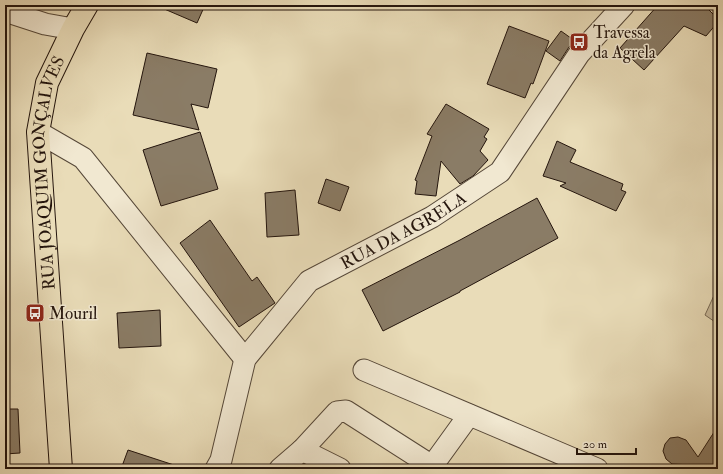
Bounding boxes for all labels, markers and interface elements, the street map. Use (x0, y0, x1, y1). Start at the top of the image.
place label: Travessa da Agrela (593, 22, 657, 63)
bus stop icon: Travessa da Agrela (568, 31, 590, 53)
street label: RUA JOAQUIM GONÇALVES (27, 53, 69, 291)
street label: RUA DA AGRELA (337, 187, 470, 274)
bus stop icon: Mouril (24, 302, 46, 324)
place label: Mouril (49, 303, 98, 324)
scale bar (577, 430, 636, 456)
text: 20 m (583, 437, 608, 452)

